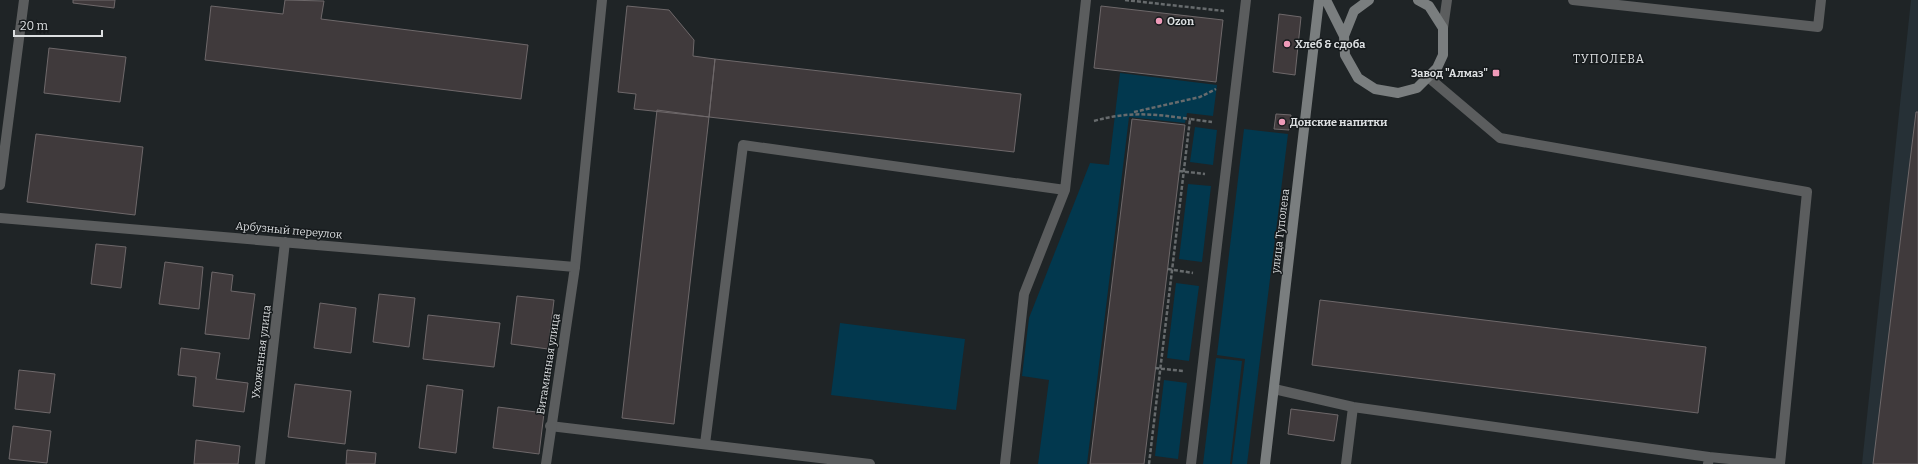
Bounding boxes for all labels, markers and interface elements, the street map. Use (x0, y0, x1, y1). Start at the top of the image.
scale bar (14, 12, 102, 38)
place label: Ozon (1167, 15, 1194, 28)
marker: Ozon (1154, 16, 1164, 26)
text: 20 m (20, 19, 49, 33)
place label: Хлеб & сдоба (1295, 38, 1366, 51)
marker: Хлеб & сдоба (1282, 39, 1292, 49)
district label: ТУПОЛЕВА (1573, 52, 1645, 66)
place label: Завод "Алмаз" (1411, 67, 1488, 80)
marker: Завод "Алмаз" (1491, 68, 1501, 78)
place label: Донские напитки (1290, 116, 1388, 129)
marker: Донские напитки (1277, 117, 1287, 127)
street label: улица Туполева (1269, 188, 1292, 275)
street label: Арбузный переулок (235, 219, 343, 242)
street label: Ухоженная улица (249, 304, 274, 400)
street label: Витаминная улица (534, 313, 563, 416)

